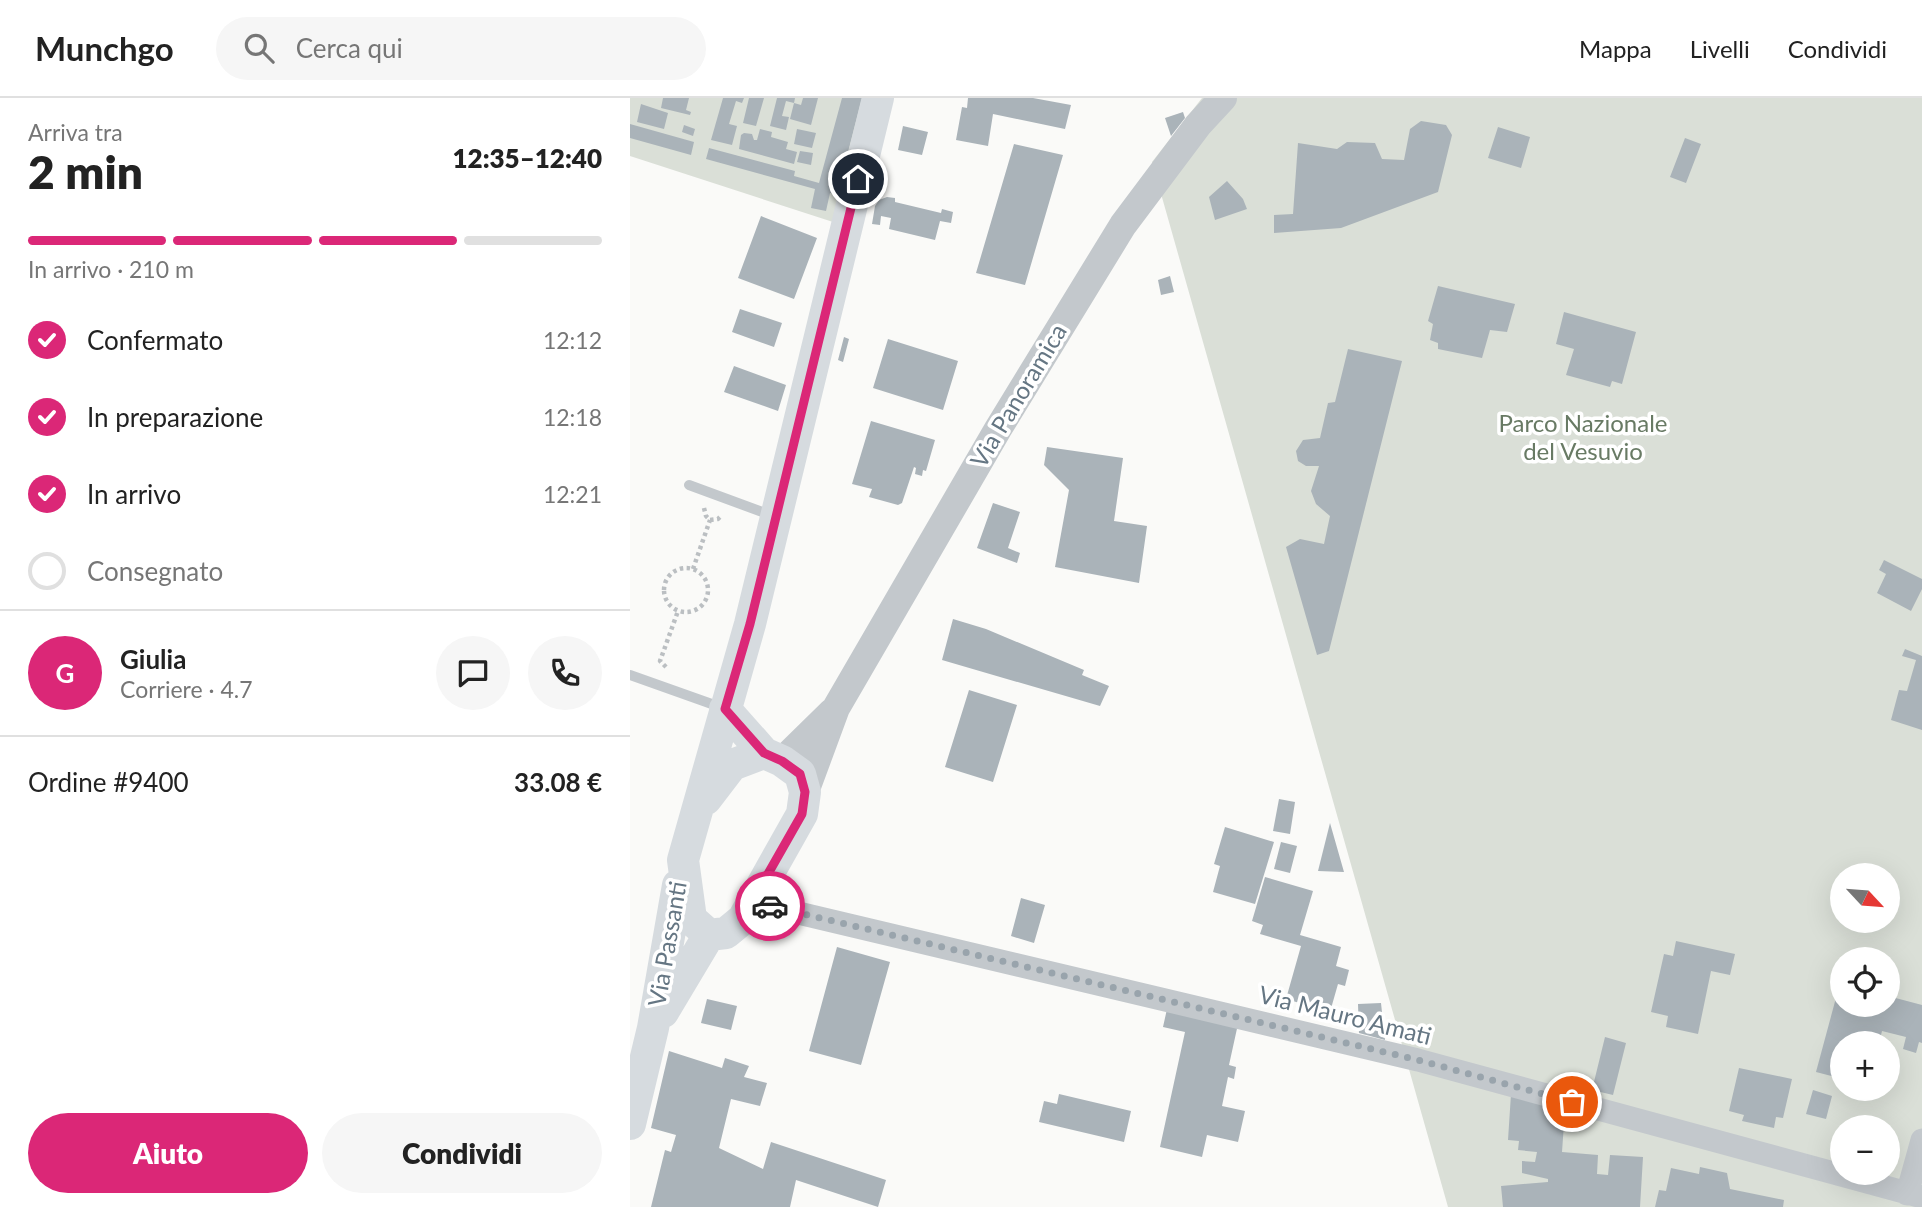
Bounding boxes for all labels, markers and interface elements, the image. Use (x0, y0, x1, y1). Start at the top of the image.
search box (216, 17, 706, 80)
text: Munchgo (35, 28, 174, 68)
icon: search (240, 29, 278, 67)
text: Cerca qui (296, 32, 403, 64)
text: Mappa (1579, 34, 1652, 63)
text: Livelli (1690, 34, 1750, 63)
text: Condividi (1788, 34, 1887, 63)
text: Arriva tra (28, 118, 123, 146)
text: 12:35–12:40 (452, 142, 602, 174)
text: 2 min (28, 144, 143, 199)
pin (828, 149, 888, 209)
icon: home (839, 160, 877, 198)
text: In arrivo · 210 m (28, 255, 194, 283)
street label: Via Panoramica (963, 318, 1072, 472)
icon: check (28, 321, 66, 359)
text: Confermato (87, 324, 223, 356)
text: 12:12 (543, 326, 602, 354)
icon: check (28, 398, 66, 436)
text: In preparazione (87, 401, 263, 433)
text: 12:18 (543, 403, 602, 431)
park label: Parco Nazionale del Vesuvio (1499, 408, 1667, 465)
icon: check (28, 475, 66, 513)
text: In arrivo (87, 478, 181, 510)
text: 12:21 (543, 480, 602, 508)
text: Consegnato (87, 555, 223, 587)
button: chat (436, 636, 510, 710)
button: phone (528, 636, 602, 710)
text: Giulia (120, 643, 186, 675)
text: G (56, 657, 74, 689)
text: Corriere · 4.7 (120, 675, 253, 703)
text: Ordine #9400 (28, 766, 189, 798)
text: 33.08 € (514, 766, 602, 798)
north arrow (1830, 863, 1900, 933)
map controls (1830, 863, 1900, 1185)
courier (735, 871, 805, 941)
street label: Via Passanti (641, 879, 692, 1009)
icon: car (751, 887, 789, 925)
button: locate (1830, 947, 1900, 1017)
street label: Via Mauro Amati (1256, 979, 1435, 1050)
button: + (1830, 1031, 1900, 1101)
pin (1542, 1072, 1602, 1132)
icon: bag (1553, 1083, 1591, 1121)
button: Aiuto (28, 1113, 308, 1193)
button: Condividi (322, 1113, 602, 1193)
button: − (1830, 1115, 1900, 1185)

